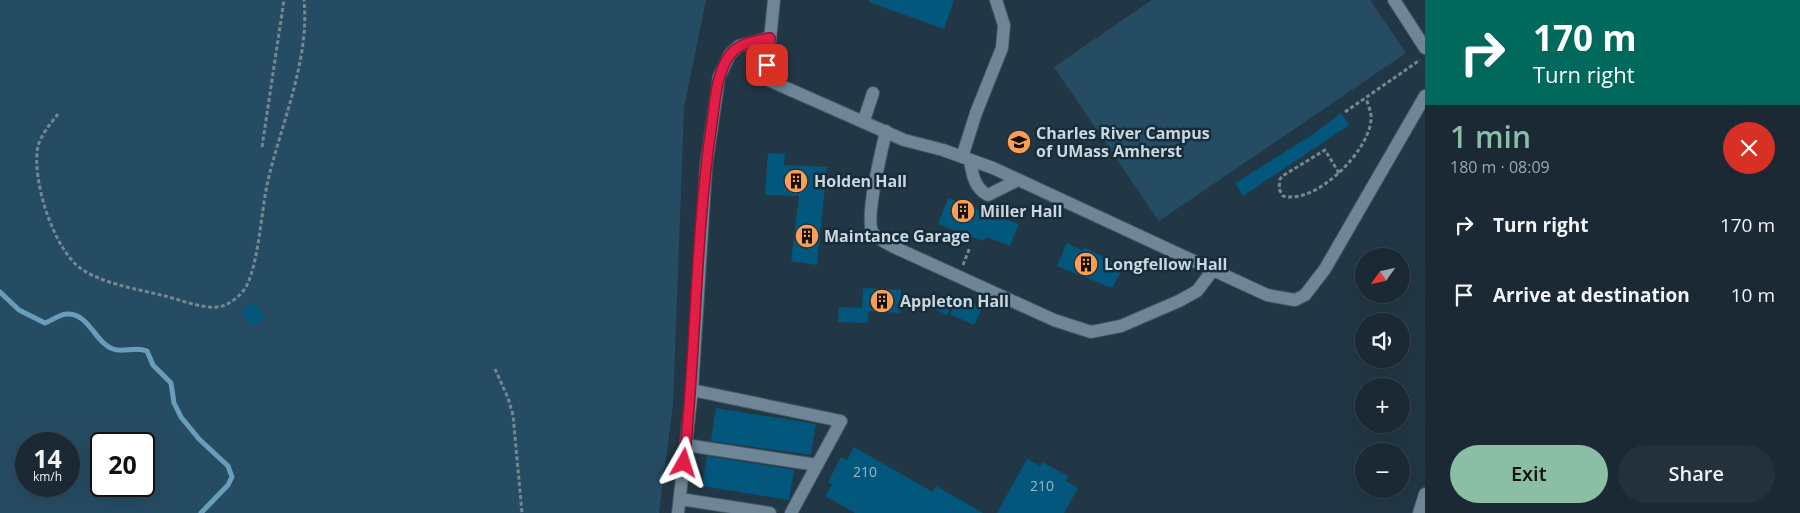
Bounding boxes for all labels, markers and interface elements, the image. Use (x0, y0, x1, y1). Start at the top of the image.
text: 170 m (1533, 14, 1637, 61)
icon: right (1450, 20, 1515, 85)
pin (746, 44, 788, 86)
icon: arrive (753, 51, 781, 79)
text: Turn right (1533, 59, 1635, 89)
text: 1 min (1450, 116, 1531, 157)
place label: Charles River Campus of UMass Amherst (1036, 122, 1210, 162)
button: close (1723, 122, 1775, 174)
school or university icon: Charles River Campus of UMass Amherst (1006, 129, 1032, 155)
text: 180 m · 08:09 (1450, 156, 1550, 178)
building icon: Holden Hall (783, 168, 809, 194)
place label: Holden Hall (814, 170, 907, 192)
building icon: Miller Hall (950, 198, 976, 224)
place label: Miller Hall (980, 200, 1062, 222)
icon: right (1450, 211, 1478, 239)
text: Turn right (1493, 212, 1588, 238)
text: 170 m (1720, 212, 1775, 238)
building icon: Maintance Garage (794, 223, 820, 249)
place label: Maintance Garage (824, 225, 970, 247)
north arrow (1355, 248, 1410, 302)
map controls (1355, 248, 1410, 498)
building icon: Longfellow Hall (1073, 251, 1099, 277)
place label: Longfellow Hall (1104, 253, 1227, 275)
icon: arrive (1450, 281, 1478, 309)
text: Arrive at destination (1493, 282, 1690, 308)
text: 10 m (1731, 282, 1775, 308)
building icon: Appleton Hall (869, 288, 895, 314)
place label: Appleton Hall (900, 290, 1009, 312)
button: sound (1355, 313, 1410, 368)
button: + (1355, 378, 1410, 433)
speed limit sign: 20 (90, 432, 155, 497)
position arrow (657, 436, 709, 488)
text: 14 (33, 441, 62, 475)
button: − (1355, 443, 1410, 498)
button: Exit (1450, 445, 1608, 503)
button: Share (1618, 445, 1775, 503)
house number: 210 (853, 462, 877, 481)
text: km/h (33, 468, 62, 485)
house number: 210 (1030, 476, 1054, 495)

